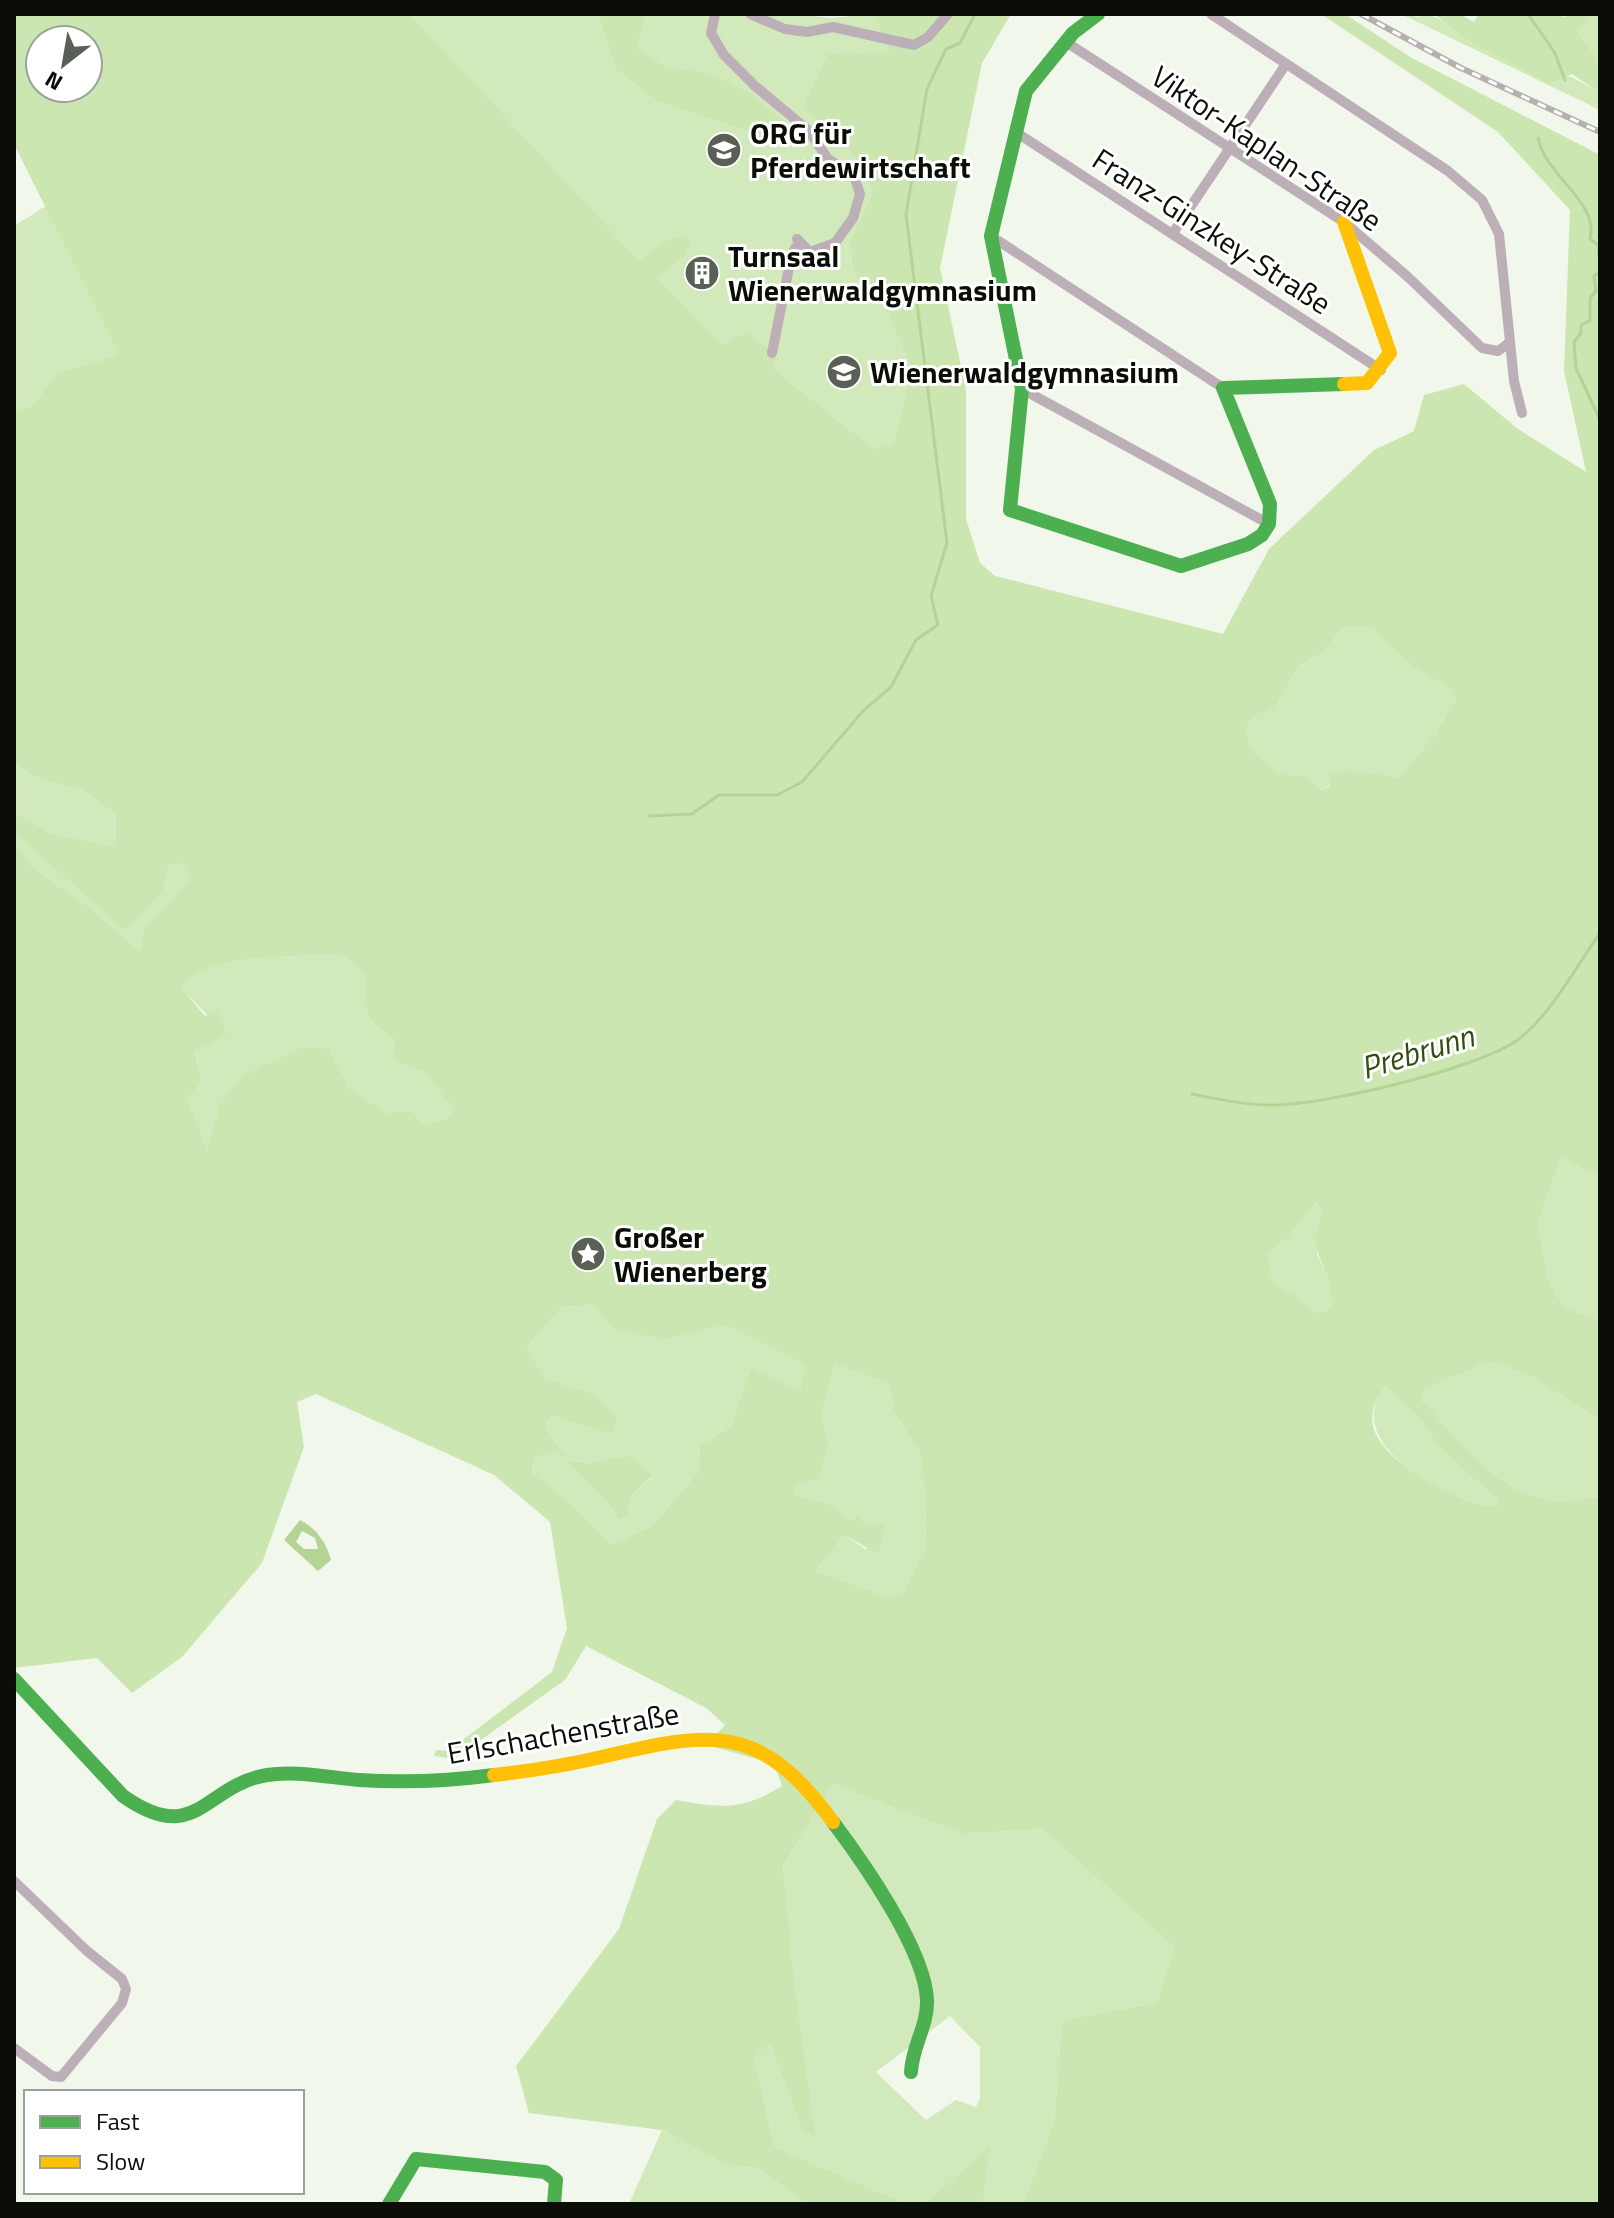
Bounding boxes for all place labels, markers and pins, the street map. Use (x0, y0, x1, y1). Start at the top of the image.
place label: ORG für Pferdewirtschaft (750, 110, 971, 190)
school or university icon: ORG für Pferdewirtschaft (705, 131, 743, 169)
place label: Turnsaal Wienerwaldgymnasium (728, 233, 1037, 313)
building icon: Turnsaal Wienerwaldgymnasium (683, 254, 721, 292)
place label: Wienerwaldgymnasium (870, 349, 1179, 395)
school or university icon: Wienerwaldgymnasium (825, 353, 863, 391)
place label: Großer Wienerberg (614, 1214, 767, 1294)
place icon: Großer Wienerberg (569, 1235, 607, 1273)

